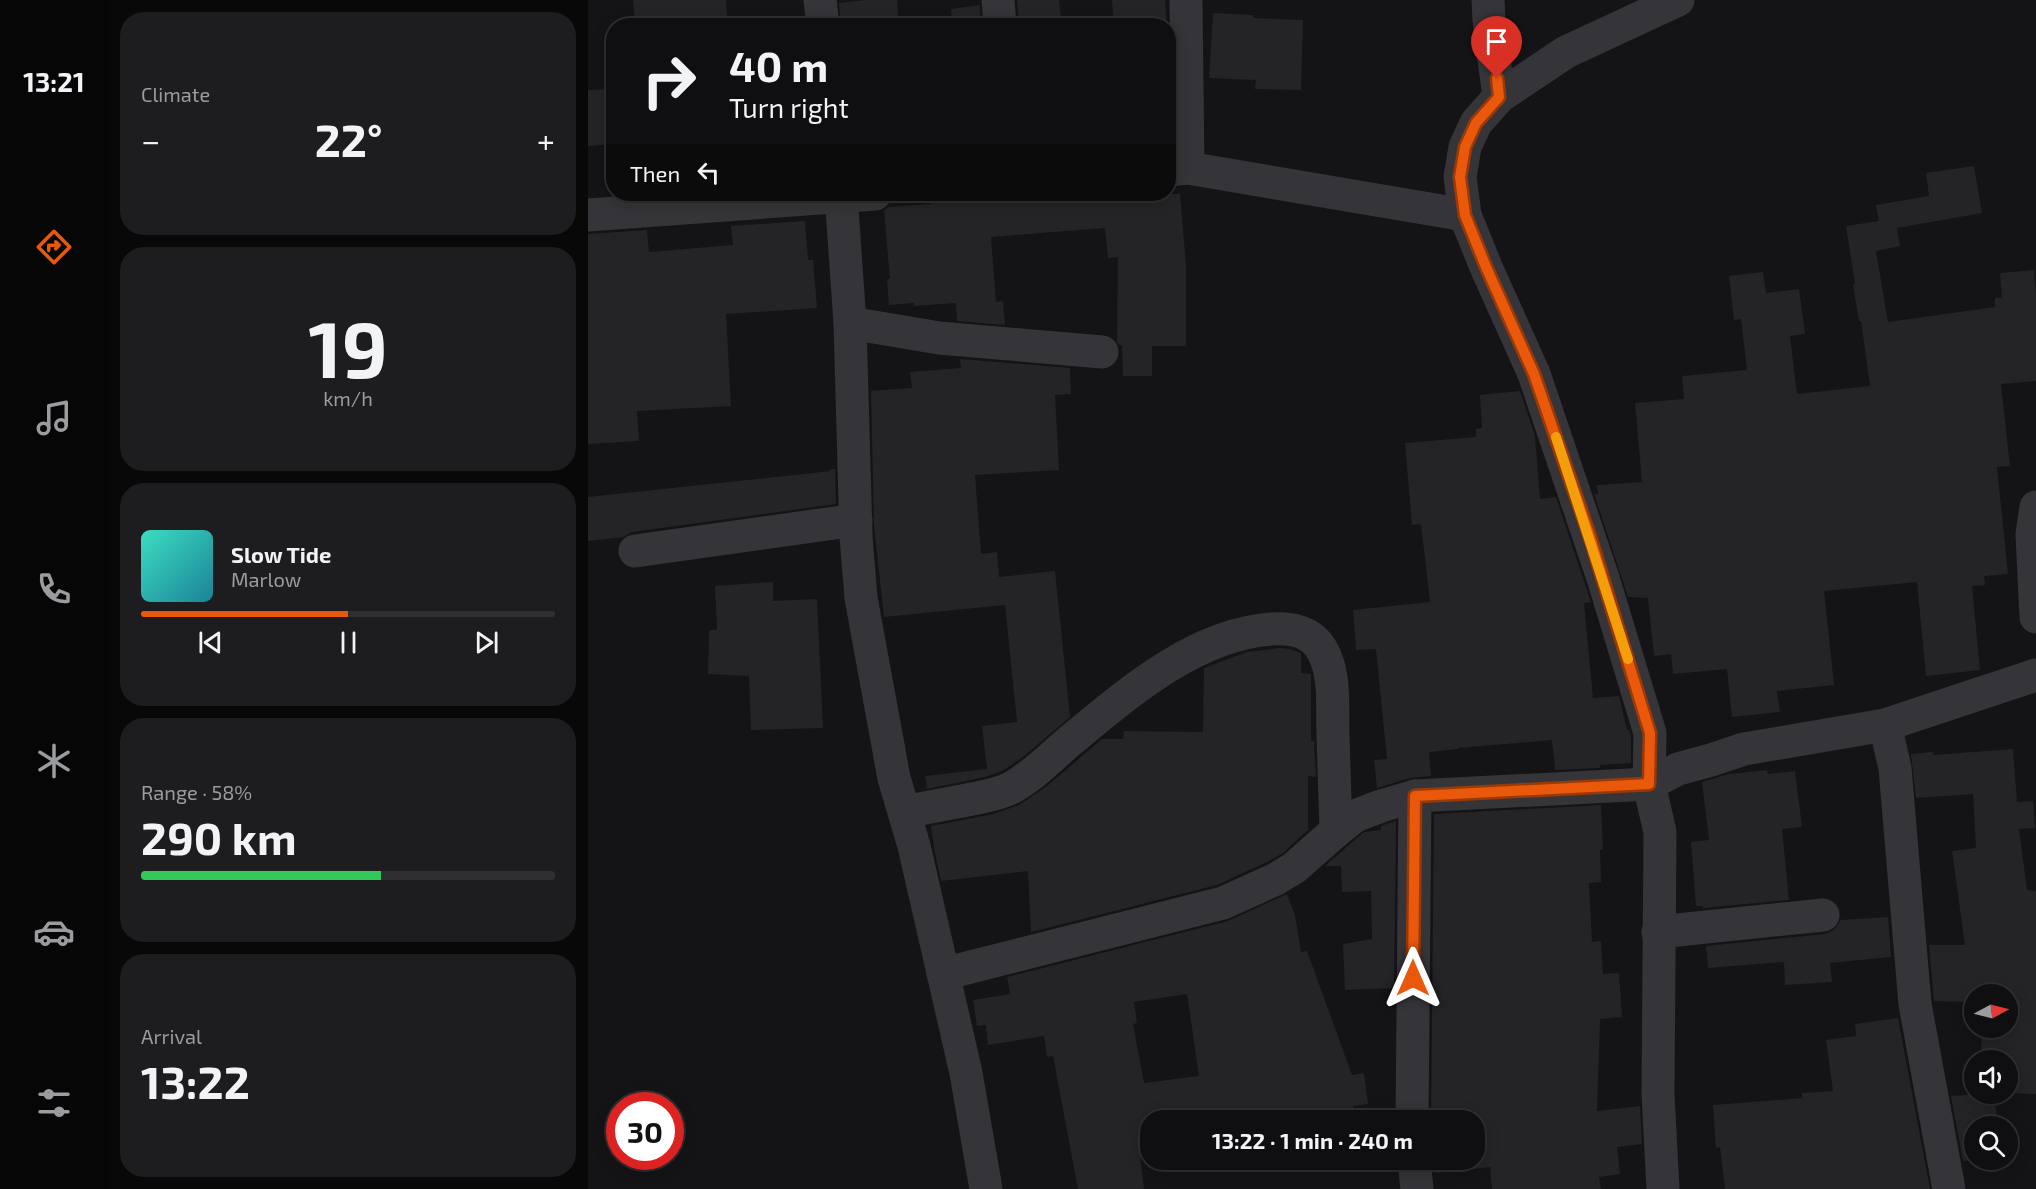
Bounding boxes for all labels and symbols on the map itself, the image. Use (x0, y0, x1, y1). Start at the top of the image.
pin (1471, 16, 1522, 78)
position arrow (1381, 946, 1445, 1010)
north arrow (1964, 984, 2018, 1038)
speed limit sign: 30 (606, 1092, 684, 1170)

